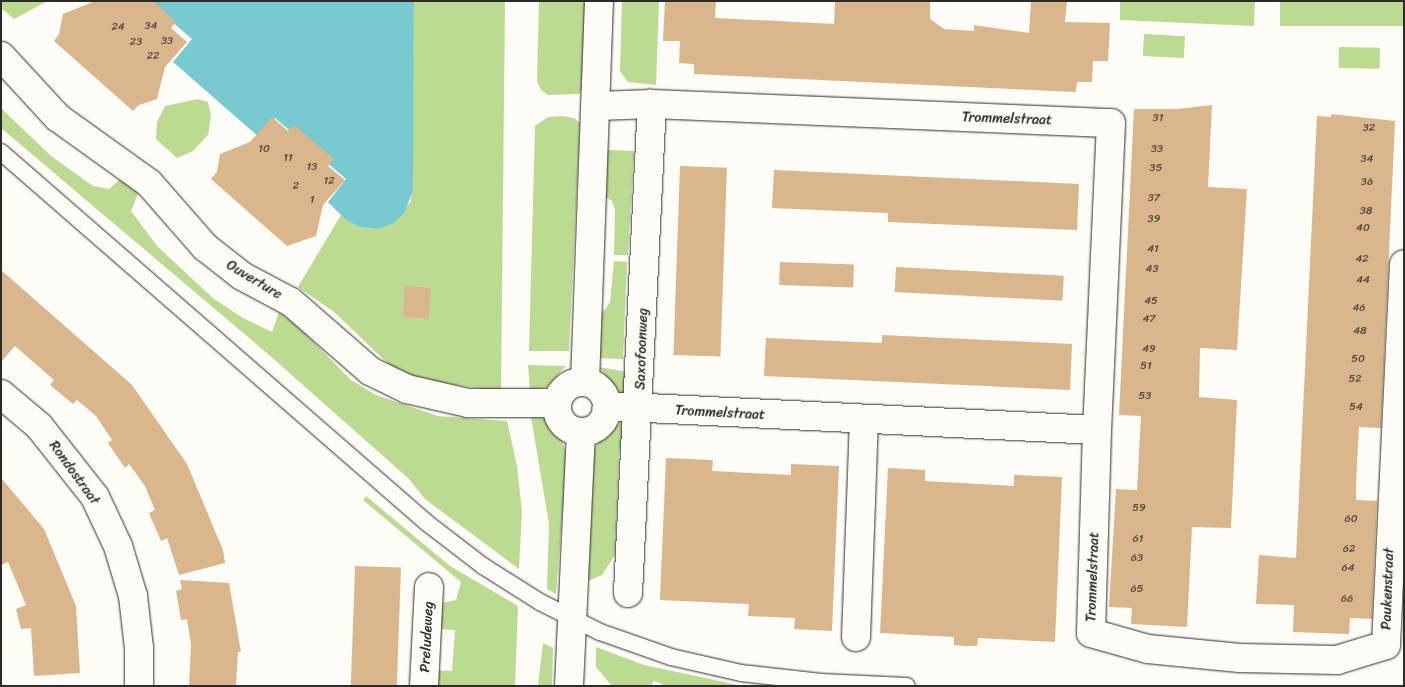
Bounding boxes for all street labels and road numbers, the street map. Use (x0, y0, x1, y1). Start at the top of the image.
street label: Trommelstraat (962, 109, 1052, 129)
street label: Ouverture (223, 257, 285, 303)
street label: Saxofoonweg (632, 308, 652, 390)
street label: Trommelstraat (675, 402, 765, 424)
street label: Rondostraat (45, 438, 103, 508)
street label: Trommelstraat (1083, 532, 1103, 622)
street label: Paukenstraat (1378, 548, 1398, 630)
street label: Preludeweg (417, 601, 437, 673)

